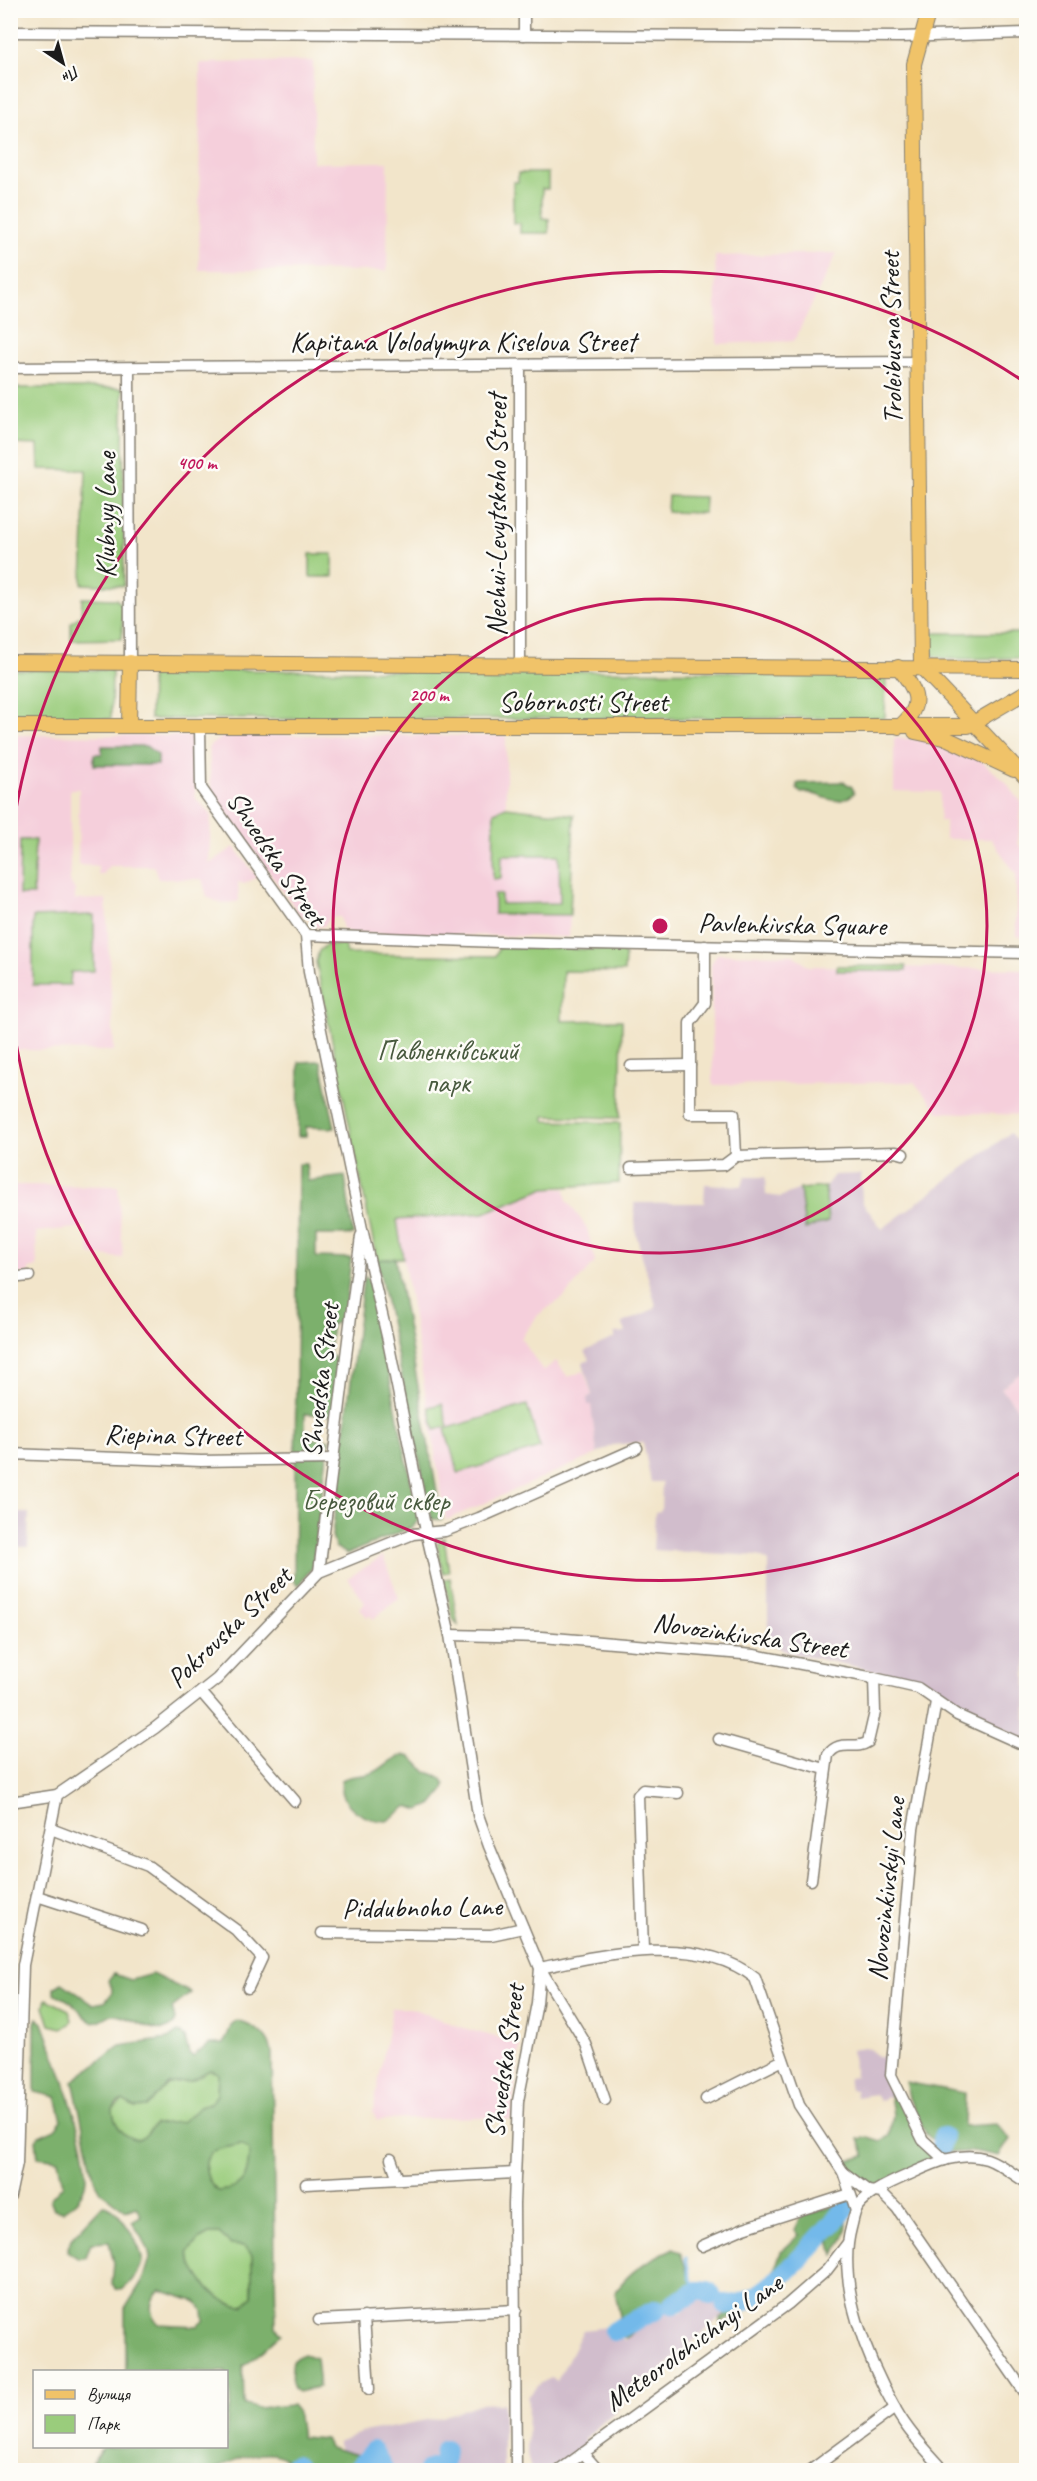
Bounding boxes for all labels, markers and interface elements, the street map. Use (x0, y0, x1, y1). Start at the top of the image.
north arrow (33, 33, 93, 93)
text: Пн (58, 61, 84, 88)
street label: Troleibusna Street (872, 249, 910, 425)
street label: Kapitana Volodymyra Kiselova Street (290, 324, 640, 359)
street label: Nechui-Levytskoho Street (479, 390, 514, 636)
street label: Klubnyy Lane (88, 450, 123, 578)
text: 400 m (178, 452, 218, 474)
text: 200 m (410, 684, 450, 706)
street label: Sobornosti Street (498, 684, 670, 719)
street label: Shvedska Street (219, 784, 336, 934)
street label: Pavlenkivska Square (698, 905, 888, 943)
centre of rings (650, 916, 670, 936)
park label: Павленківський парк (377, 1033, 520, 1100)
street label: Shvedska Street (293, 1298, 347, 1459)
street label: Riepina Street (104, 1416, 245, 1454)
park label: Березовий сквер (302, 1483, 451, 1518)
street label: Pokrovska Street (159, 1557, 301, 1695)
street label: Novozinkivska Street (651, 1604, 852, 1666)
street label: Novozinkivskyi Lane (859, 1794, 913, 1982)
street label: Piddubnoho Lane (342, 1888, 504, 1926)
street label: Shvedska Street (476, 1979, 532, 2140)
street label: Meteorolohichnyi Lane (597, 2264, 791, 2418)
legend (33, 2370, 228, 2448)
text: Вулиця (87, 2383, 131, 2405)
text: Парк (87, 2413, 121, 2435)

